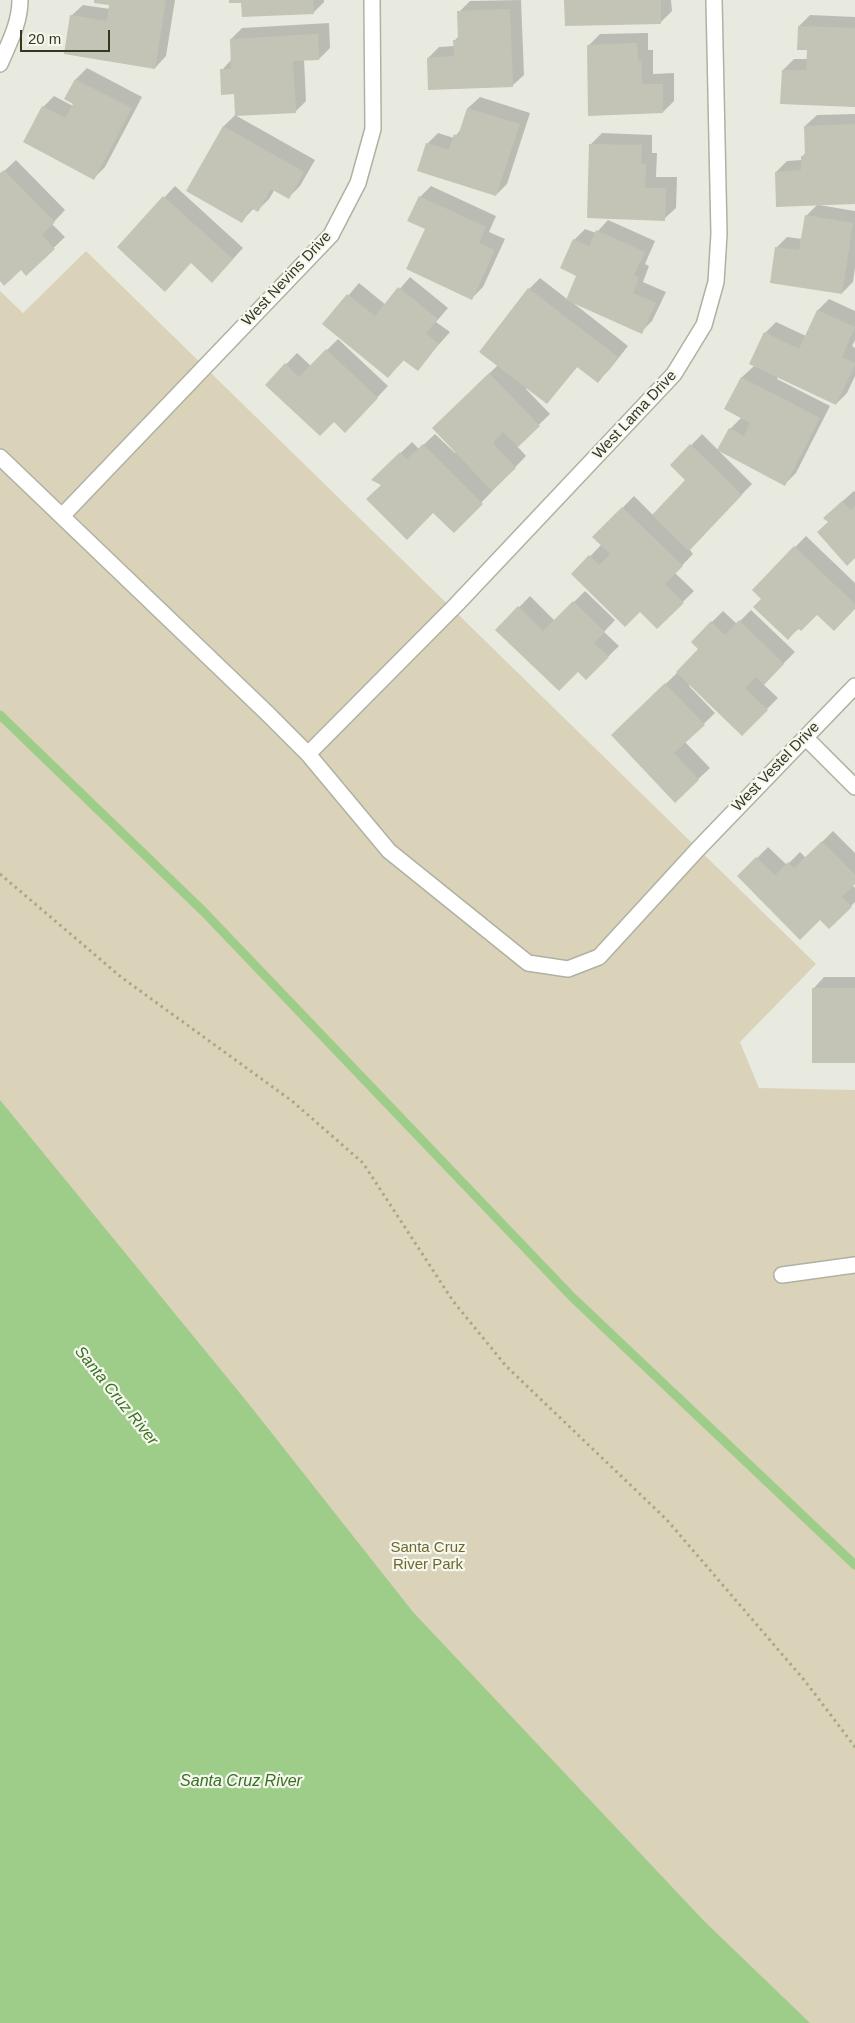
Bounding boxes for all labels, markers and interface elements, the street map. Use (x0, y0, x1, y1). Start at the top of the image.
scale bar (22, 20, 112, 52)
text: 20 m (28, 30, 61, 47)
street label: West Nevins Drive (238, 228, 336, 330)
street label: West Lama Drive (589, 367, 681, 463)
street label: West Vestel Drive (729, 718, 823, 816)
water label: Santa Cruz River (70, 1343, 162, 1449)
park label: Santa Cruz River Park (390, 1539, 466, 1574)
water label: Santa Cruz River (180, 1772, 302, 1792)

